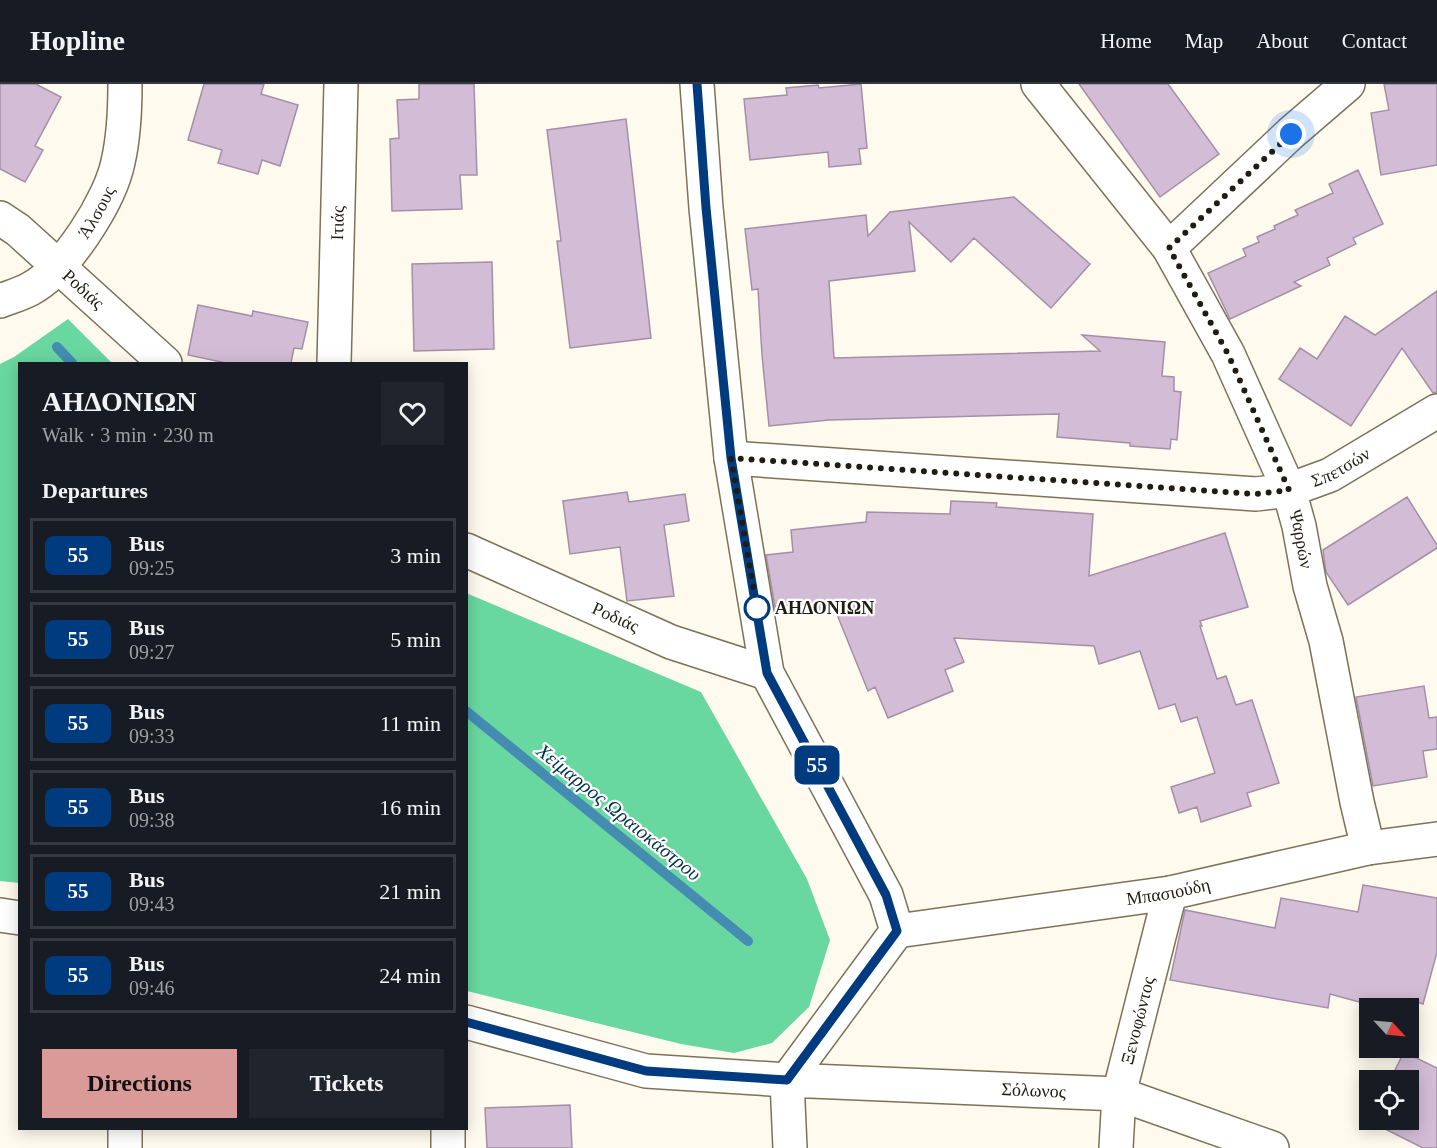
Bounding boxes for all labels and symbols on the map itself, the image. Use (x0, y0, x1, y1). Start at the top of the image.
your location (1276, 119, 1306, 149)
street label: Άλσους (74, 183, 119, 242)
street label: Ιτιάς (327, 205, 348, 241)
street label: Ροδιάς (59, 265, 108, 313)
street label: Σπετσών (1309, 443, 1374, 491)
street label: Ψαρρών (1285, 508, 1317, 570)
marker: ΑΗΔΟΝΙΩΝ (744, 595, 770, 621)
street label: Ροδιάς (589, 598, 642, 636)
place label: ΑΗΔΟΝΙΩΝ (775, 598, 874, 618)
water label: Χείμαρρος Ωραιοκάστρου (531, 738, 705, 886)
line badge: 55 (790, 746, 844, 784)
street label: Μπασιούδη (1125, 874, 1212, 909)
street label: Ξενοφώντος (1117, 974, 1158, 1067)
north arrow (1359, 998, 1419, 1058)
street label: Σόλωνος (1001, 1079, 1066, 1102)

